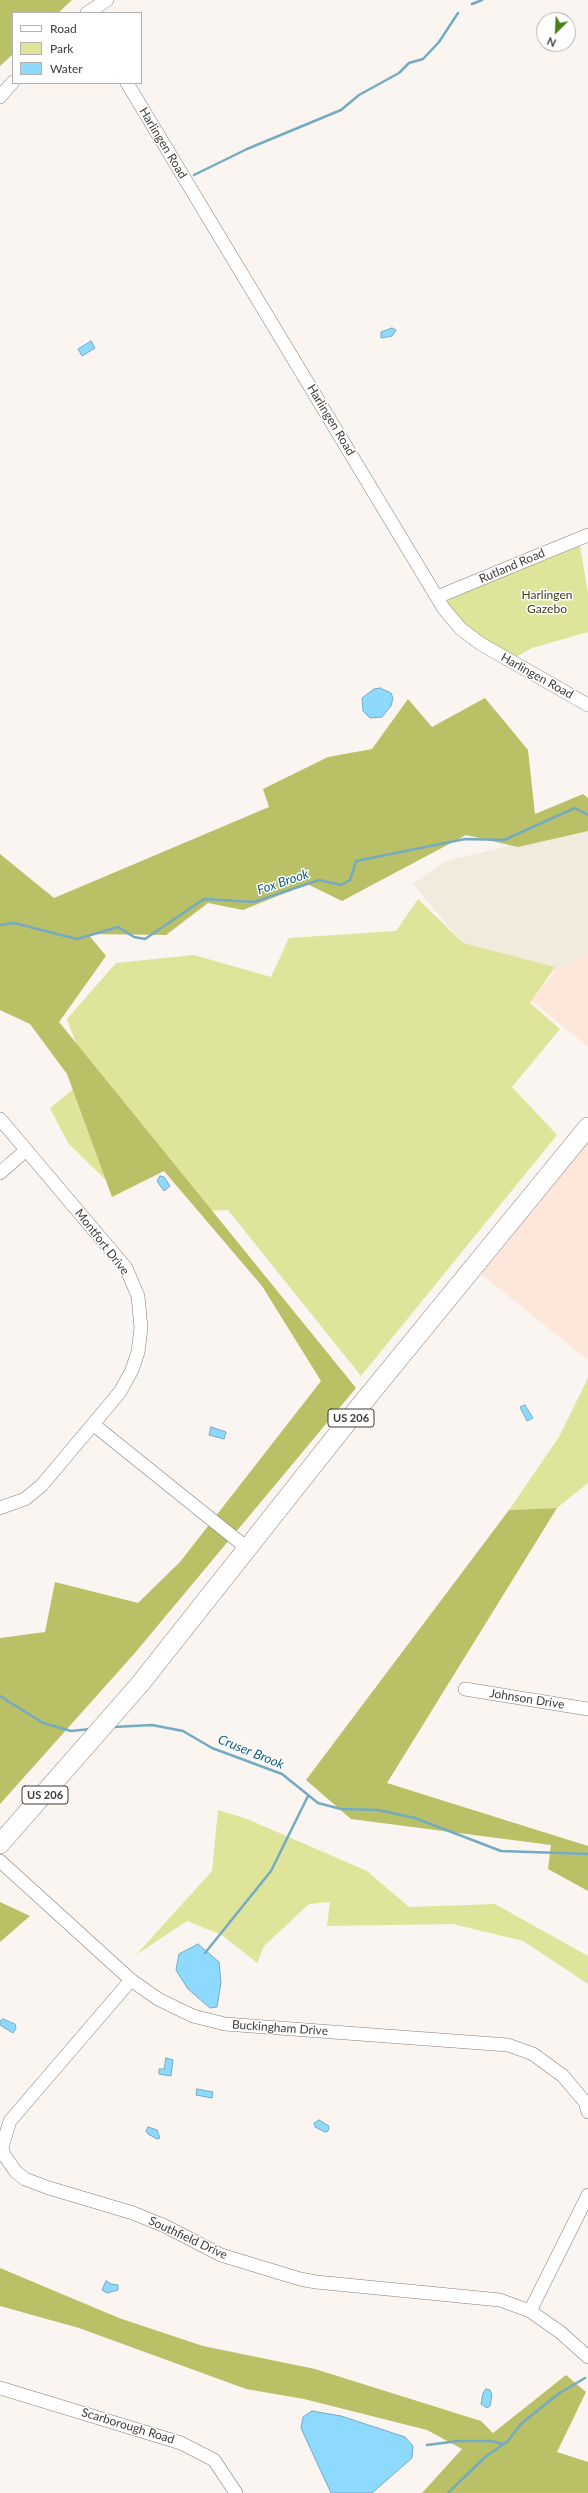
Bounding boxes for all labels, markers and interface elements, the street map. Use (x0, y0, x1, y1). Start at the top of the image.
legend (12, 12, 142, 84)
north arrow (536, 12, 576, 52)
text: Road (50, 21, 77, 36)
text: N (545, 35, 558, 50)
text: Park (50, 41, 73, 56)
text: Water (50, 61, 83, 76)
street label: Harlingen Road (136, 105, 190, 181)
street label: Harlingen Road (304, 382, 358, 458)
street label: Rutland Road (477, 546, 547, 586)
park label: Harlingen Gazebo (522, 588, 572, 616)
street label: Harlingen Road (498, 650, 576, 702)
water label: Fox Brook (255, 866, 311, 898)
street label: Montfort Drive (72, 1206, 132, 1278)
road number: US 206 (328, 1409, 374, 1427)
street label: Johnson Drive (489, 1686, 565, 1712)
water label: Cruser Brook (216, 1732, 286, 1772)
road number: US 206 (22, 1786, 68, 1804)
street label: Buckingham Drive (232, 2017, 328, 2039)
street label: Southfield Drive (146, 2213, 230, 2263)
street label: Scarborough Road (80, 2405, 176, 2447)

